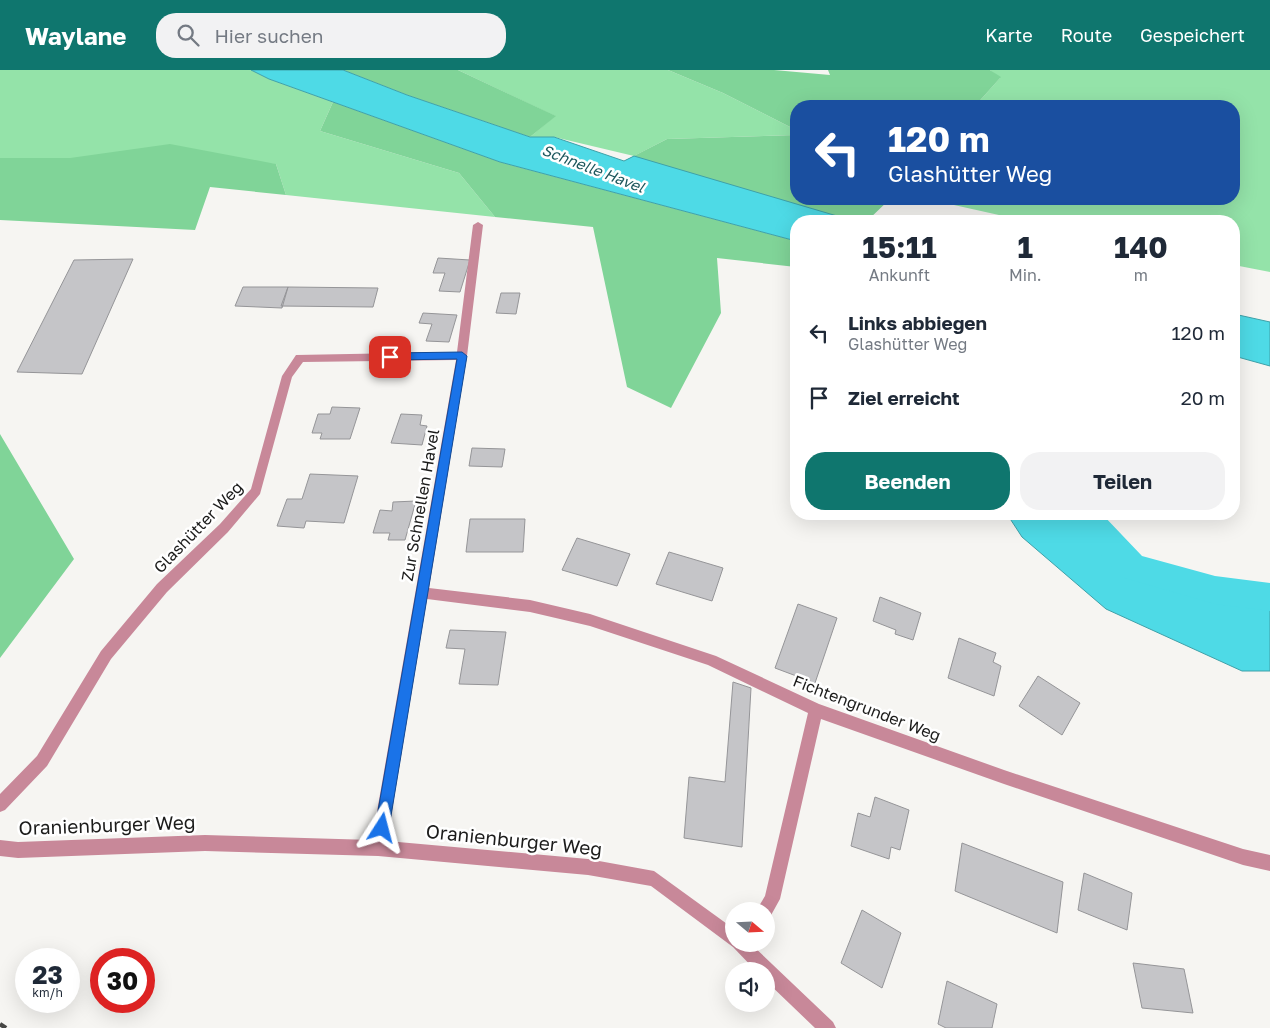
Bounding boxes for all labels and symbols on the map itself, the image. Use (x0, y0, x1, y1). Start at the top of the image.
water label: Schnelle Havel (540, 140, 648, 196)
pin (369, 336, 411, 378)
street label: Zur Schnellen Havel (397, 427, 443, 583)
street label: Glashütter Weg (149, 477, 247, 577)
street label: Fichtengrunder Weg (790, 671, 944, 745)
position arrow (355, 801, 407, 853)
street label: Oranienburger Weg (18, 810, 196, 839)
street label: Oranienburger Weg (425, 819, 603, 860)
north arrow (725, 902, 775, 952)
speed limit sign: 30 (90, 948, 155, 1013)

